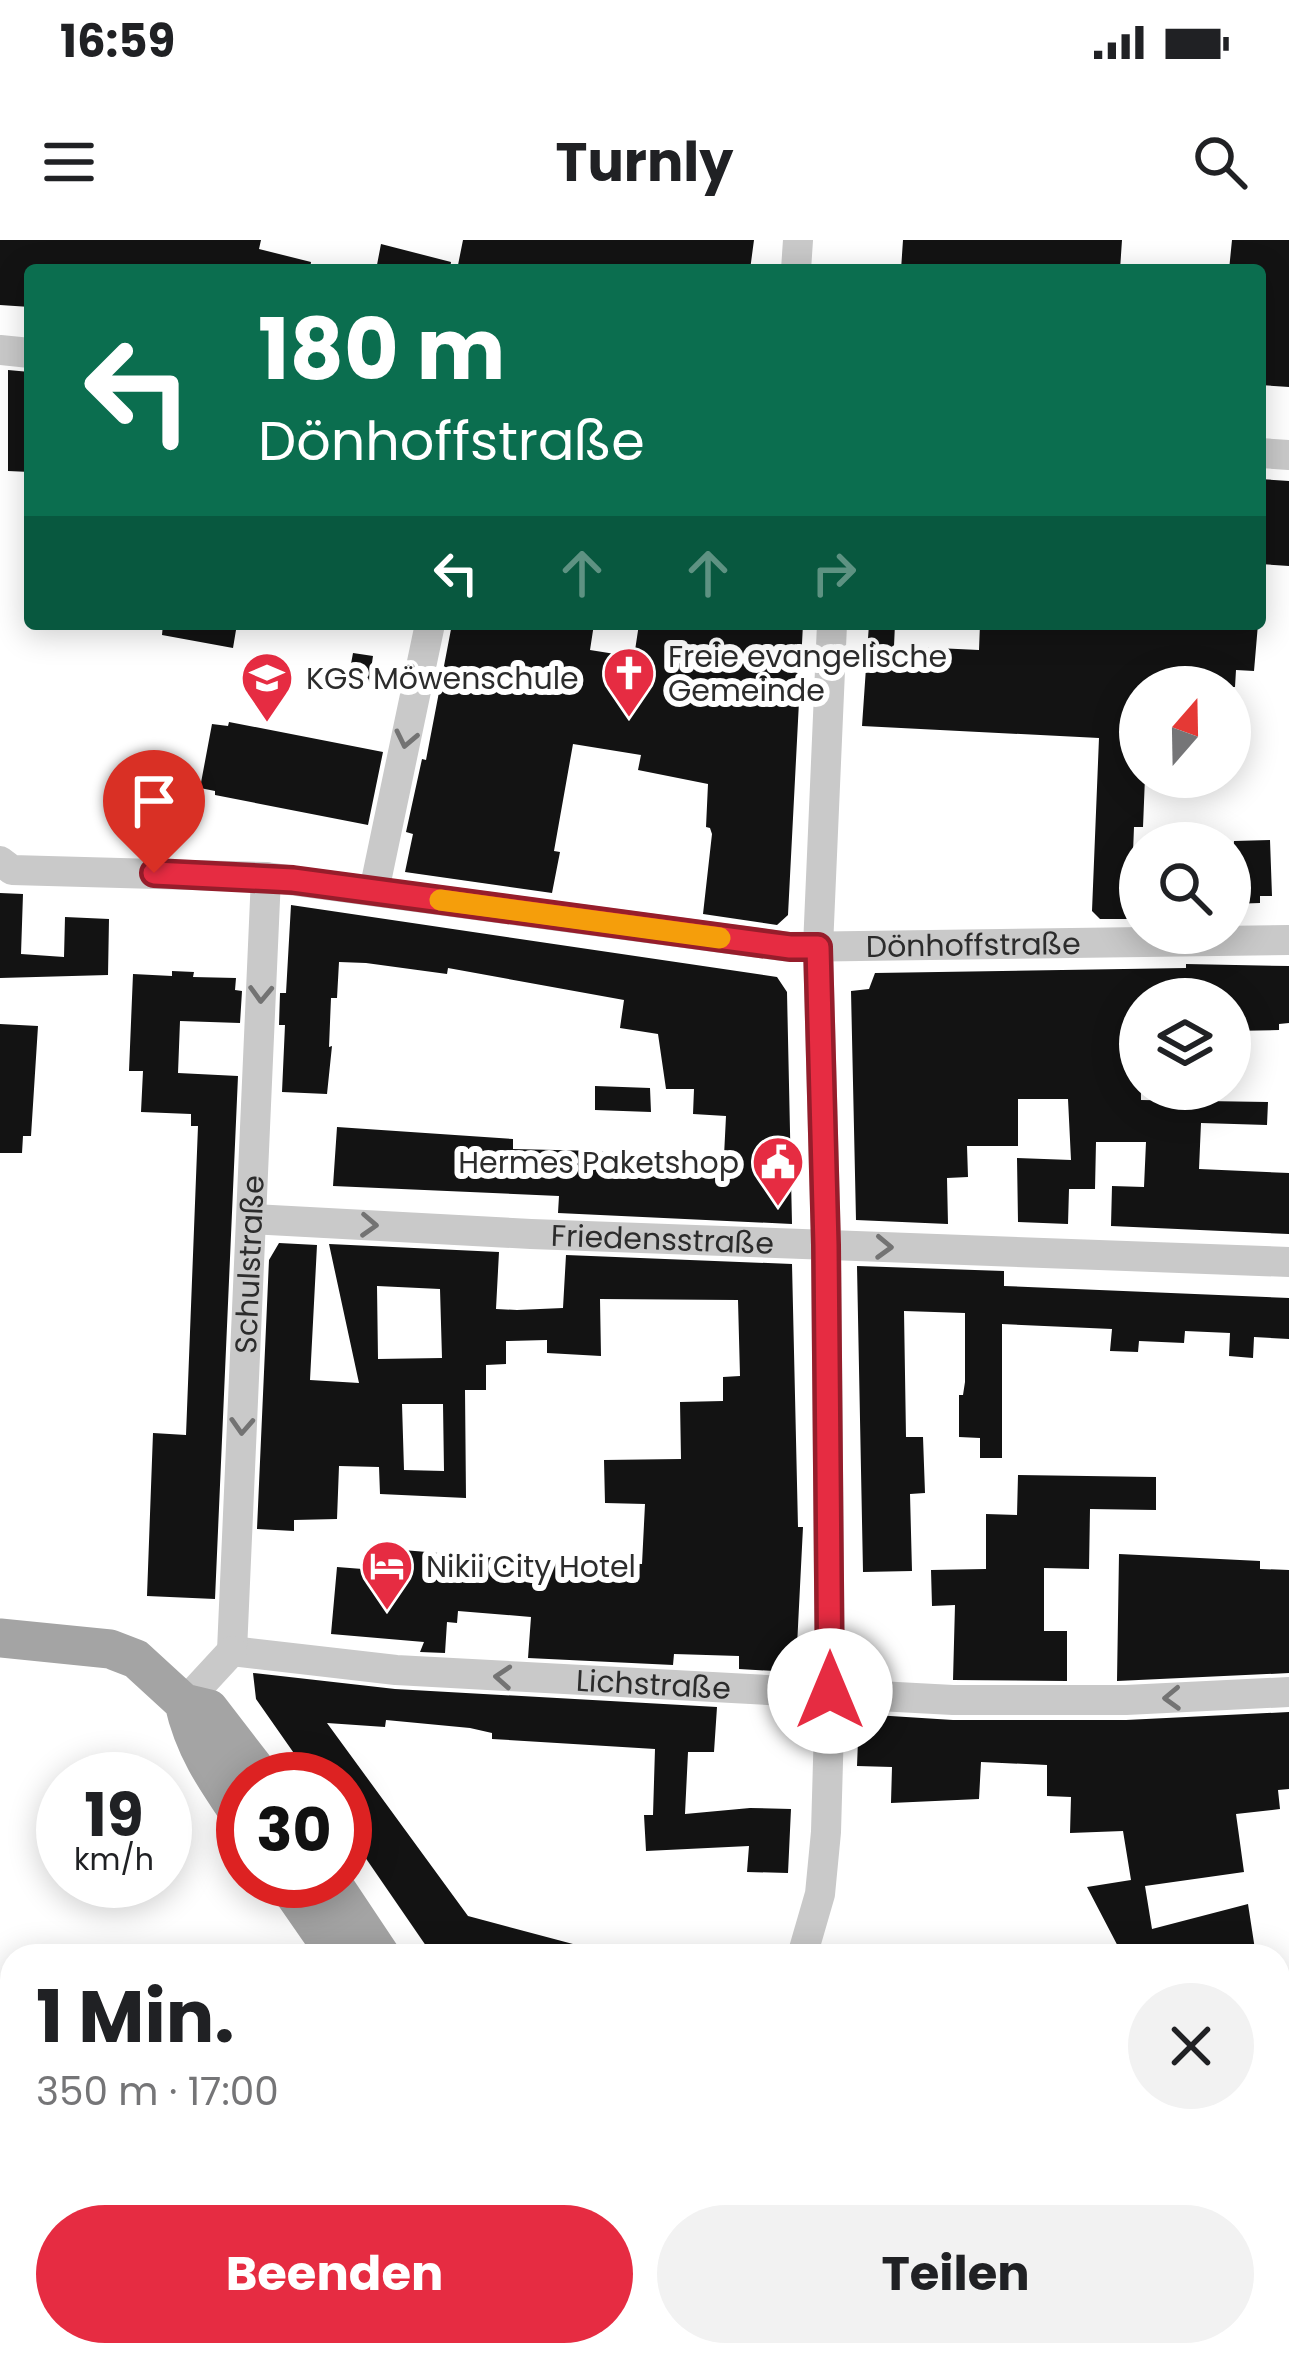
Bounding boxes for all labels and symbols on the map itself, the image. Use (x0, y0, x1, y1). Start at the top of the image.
place label: Freie evangelische Gemeinde (668, 635, 947, 712)
church icon: Freie evangelische Gemeinde (601, 645, 657, 719)
school or university icon: KGS Möwenschule (239, 650, 295, 724)
place label: KGS Möwenschule (306, 657, 579, 700)
north arrow (1119, 666, 1251, 798)
one-way arrow (394, 728, 420, 748)
pin (103, 750, 205, 873)
street label: Dönhoffstraße (865, 921, 1081, 967)
one-way arrow (248, 985, 274, 1004)
public building icon: Hermes Paketshop (750, 1134, 806, 1208)
place label: Hermes Paketshop (458, 1141, 739, 1184)
street label: Schulstraße (224, 1174, 274, 1355)
one-way arrow (360, 1212, 379, 1238)
street label: Friedensstraße (550, 1213, 775, 1264)
one-way arrow (875, 1234, 894, 1260)
one-way arrow (229, 1417, 255, 1436)
hotel icon: Nikii City Hotel (359, 1538, 415, 1612)
place label: Nikii City Hotel (426, 1545, 636, 1588)
position arrow (767, 1628, 893, 1754)
street label: Lichstraße (575, 1658, 732, 1710)
one-way arrow (493, 1664, 512, 1690)
one-way arrow (1162, 1685, 1181, 1711)
speed limit sign: 30 (216, 1752, 372, 1908)

